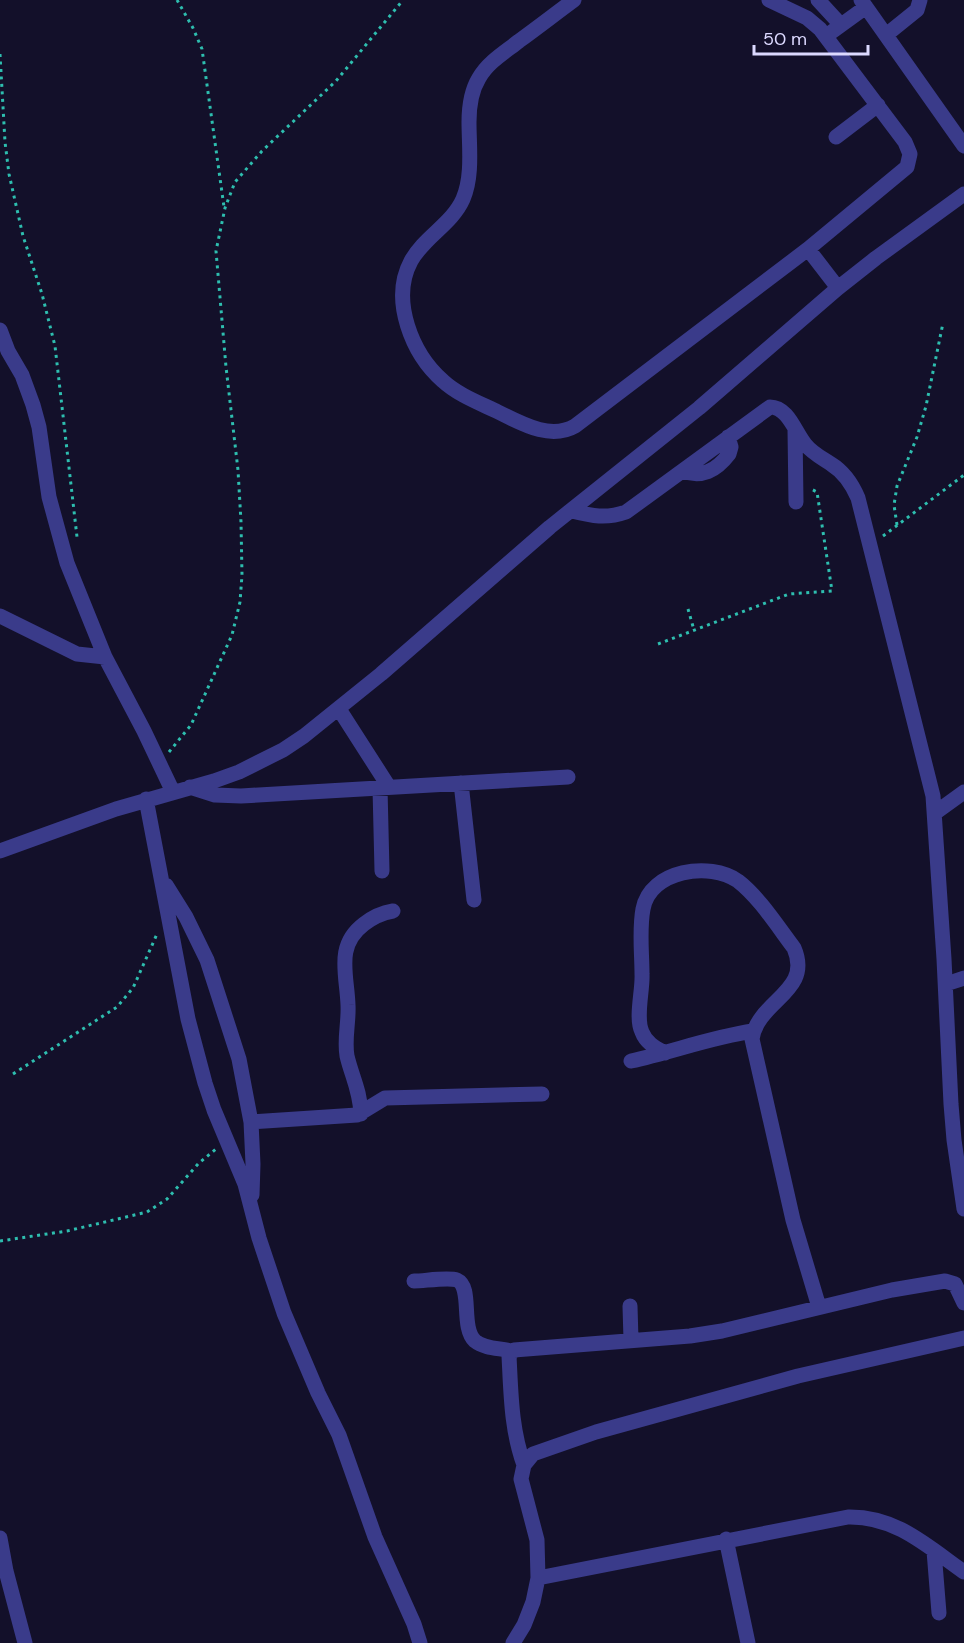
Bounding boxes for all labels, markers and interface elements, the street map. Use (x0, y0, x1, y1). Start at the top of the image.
scale bar (754, 18, 868, 56)
text: 50 m (763, 27, 807, 51)

